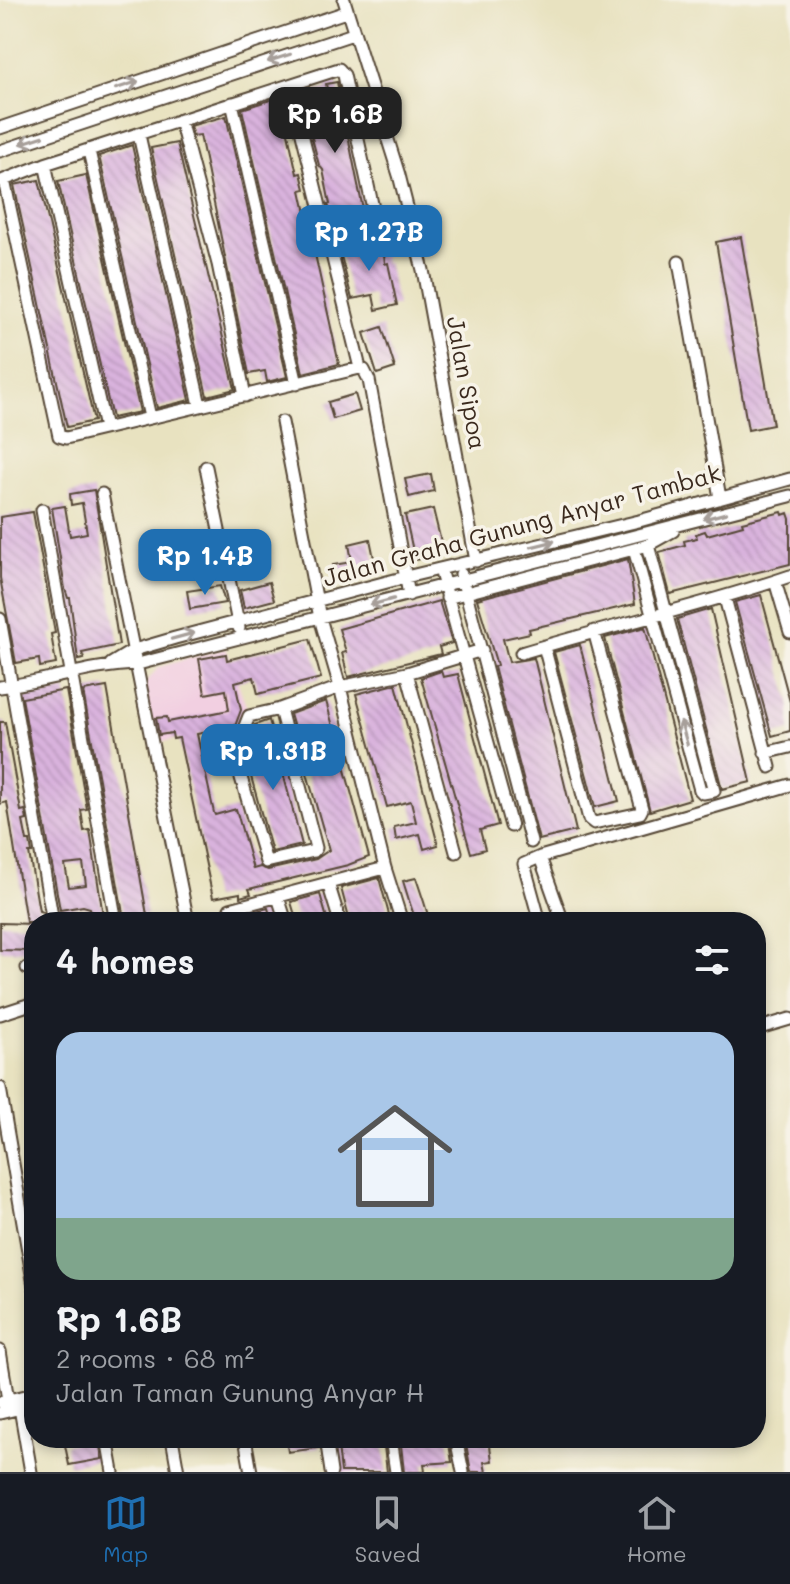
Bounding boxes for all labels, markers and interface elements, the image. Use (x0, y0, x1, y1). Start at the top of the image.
one-way arrow (267, 51, 293, 66)
one-way arrow (114, 77, 139, 91)
pin: Rp 1.6B (261, 87, 409, 155)
text: Rp 1.6B (287, 96, 383, 130)
one-way arrow (20, 133, 45, 148)
pin: Rp 1.27B (286, 205, 452, 273)
text: Rp 1.27B (314, 214, 424, 248)
street label: Jalan Sipoa (440, 314, 494, 452)
street label: Jalan Graha Gunung Anyar Tambak (319, 456, 724, 593)
one-way arrow (702, 509, 728, 524)
pin: Rp 1.4B (131, 529, 279, 597)
one-way arrow (530, 536, 556, 551)
text: Rp 1.4B (156, 538, 254, 572)
one-way arrow (369, 595, 395, 610)
one-way arrow (169, 628, 195, 643)
one-way arrow (676, 720, 691, 746)
pin: Rp 1.31B (190, 724, 356, 792)
text: Rp 1.31B (219, 733, 327, 767)
text: 4 homes (56, 938, 195, 983)
icon: filters (690, 938, 734, 982)
icon: home (323, 1084, 467, 1228)
text: Rp 1.6B (56, 1296, 182, 1341)
text: 2 rooms · 68 m² (56, 1341, 254, 1375)
text: Jalan Taman Gunung Anyar H (56, 1375, 424, 1409)
tab: Map (103, 1491, 148, 1568)
tab: Saved (355, 1491, 420, 1568)
tab: Home (627, 1491, 687, 1568)

